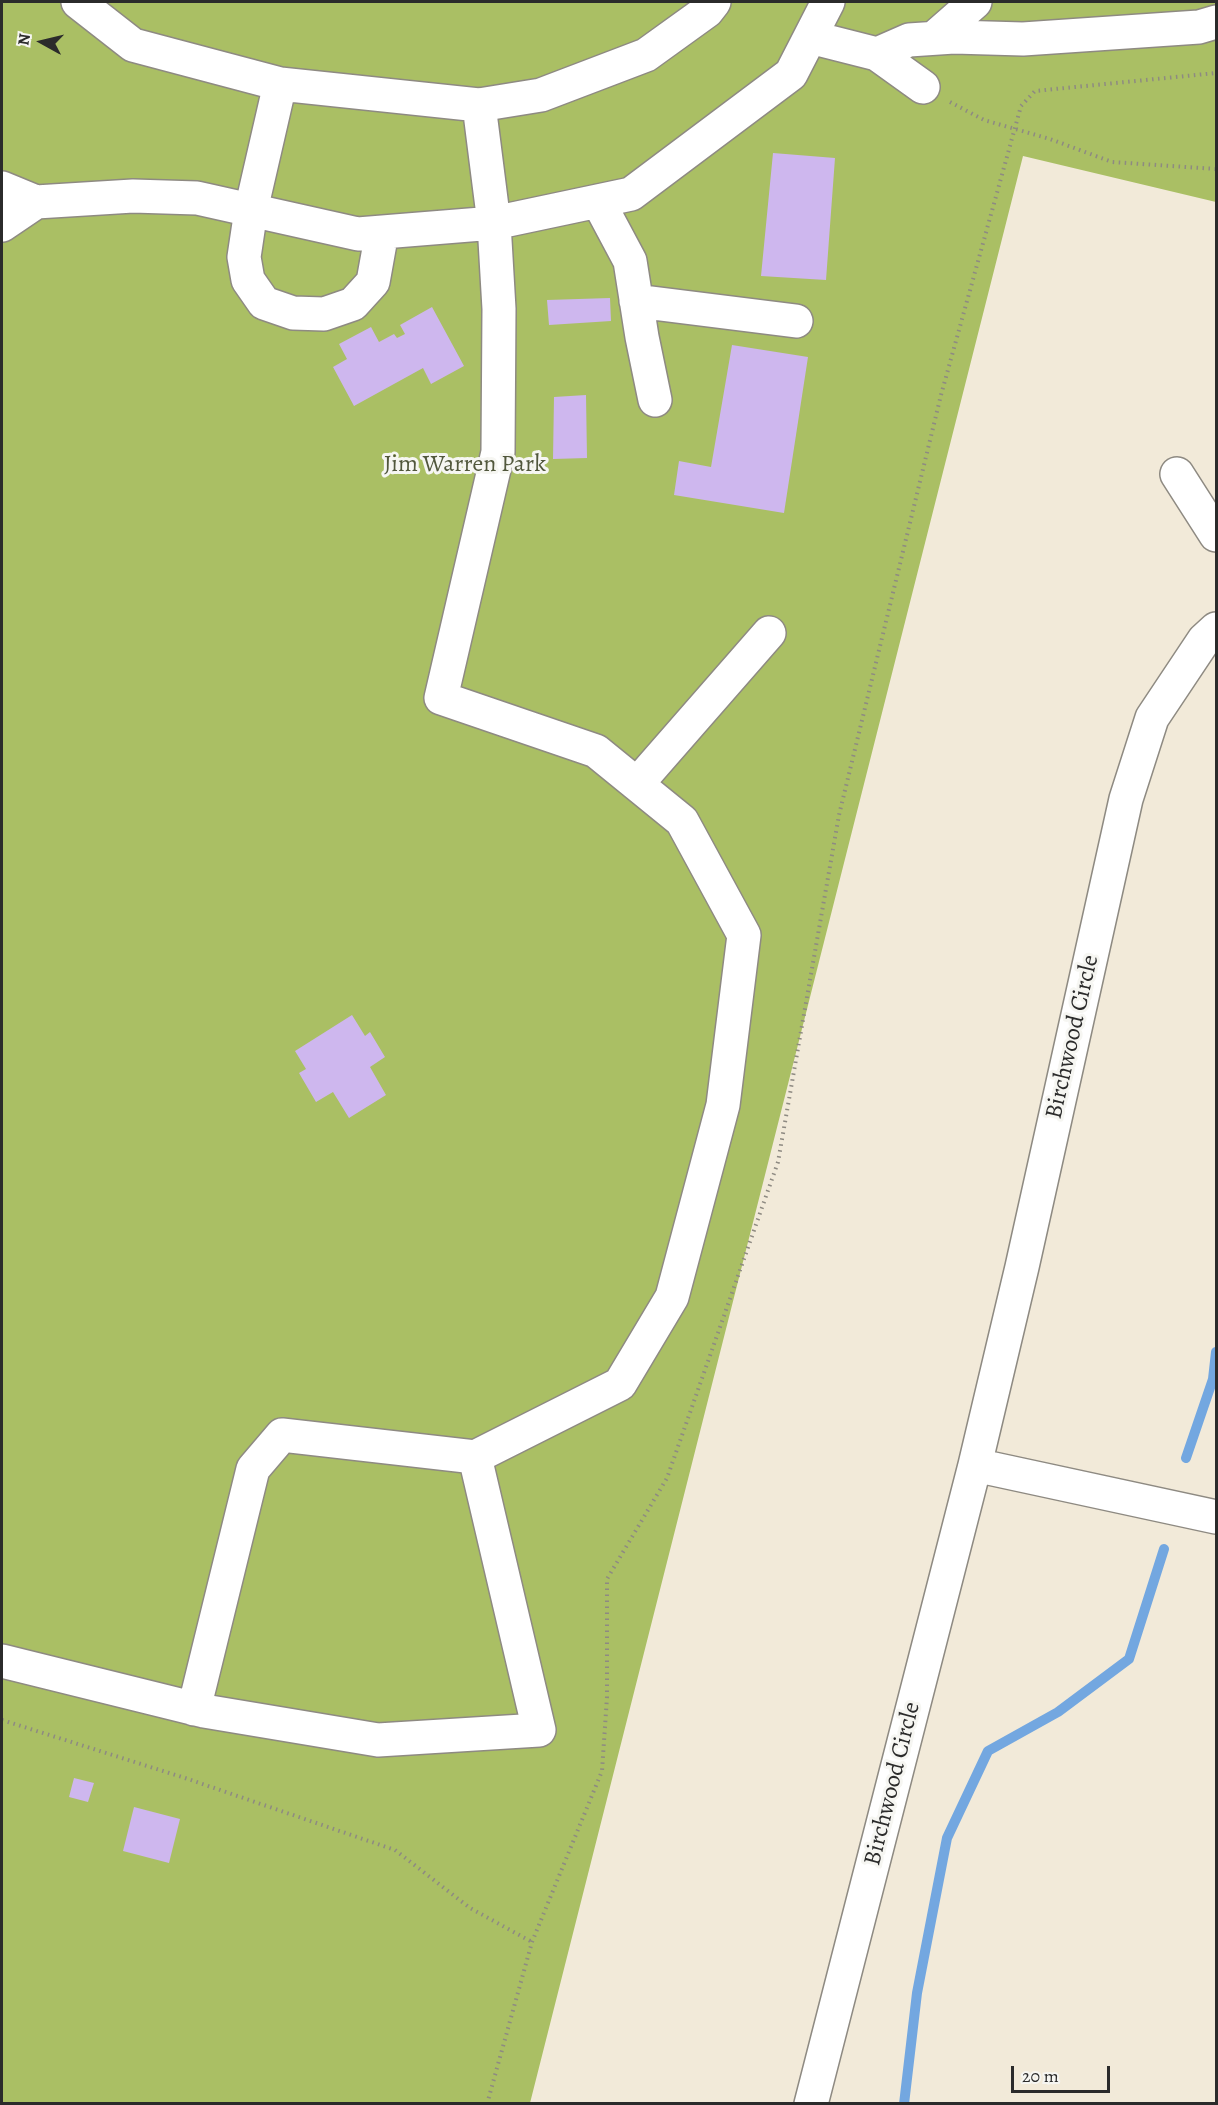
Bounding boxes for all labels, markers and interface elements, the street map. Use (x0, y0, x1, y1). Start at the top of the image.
north arrow (12, 12, 72, 72)
text: N (12, 32, 36, 47)
park label: Jim Warren Park (384, 451, 546, 479)
street label: Birchwood Circle (1040, 952, 1106, 1122)
street label: Birchwood Circle (859, 1699, 927, 1869)
scale bar (1014, 2054, 1113, 2092)
text: 20 m (1022, 2064, 1059, 2088)

